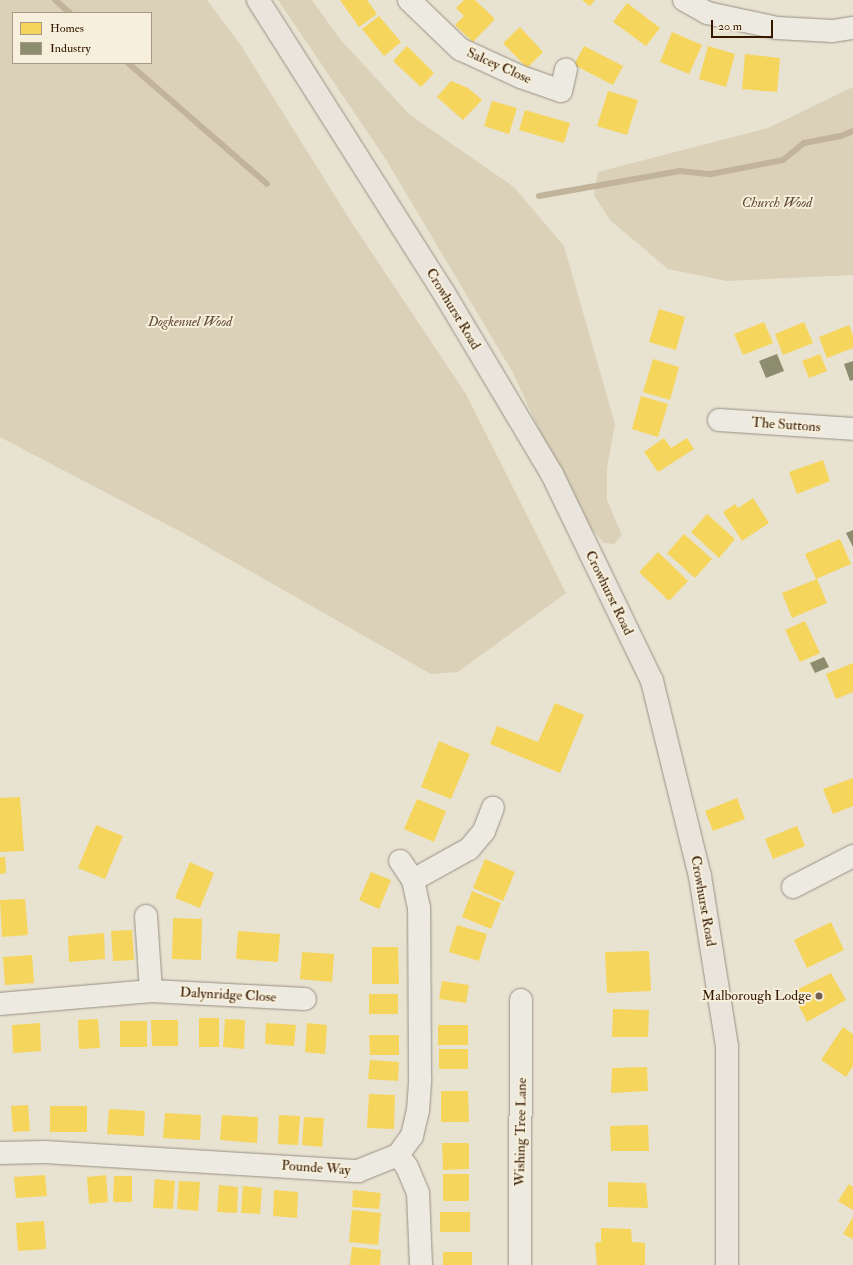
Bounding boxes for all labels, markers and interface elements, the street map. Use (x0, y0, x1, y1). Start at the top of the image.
legend (12, 12, 152, 64)
scale bar (713, 12, 775, 38)
text: 20 m (718, 19, 742, 34)
text: Homes (50, 21, 84, 36)
text: Industry (50, 41, 91, 56)
street label: Salcey Close (464, 44, 534, 88)
park label: Church Wood (742, 195, 812, 211)
street label: Crowhurst Road (422, 265, 484, 353)
park label: Dogkennel Wood (148, 314, 232, 330)
street label: The Suttons (751, 414, 821, 436)
street label: Crowhurst Road (581, 548, 637, 638)
street label: Crowhurst Road (687, 854, 719, 948)
street label: Dalynridge Close (179, 984, 277, 1006)
place label: Malborough Lodge (702, 988, 811, 1004)
marker: Malborough Lodge (814, 991, 824, 1001)
street label: Wishing Tree Lane (512, 1078, 530, 1186)
street label: Pounde Way (281, 1157, 351, 1179)

